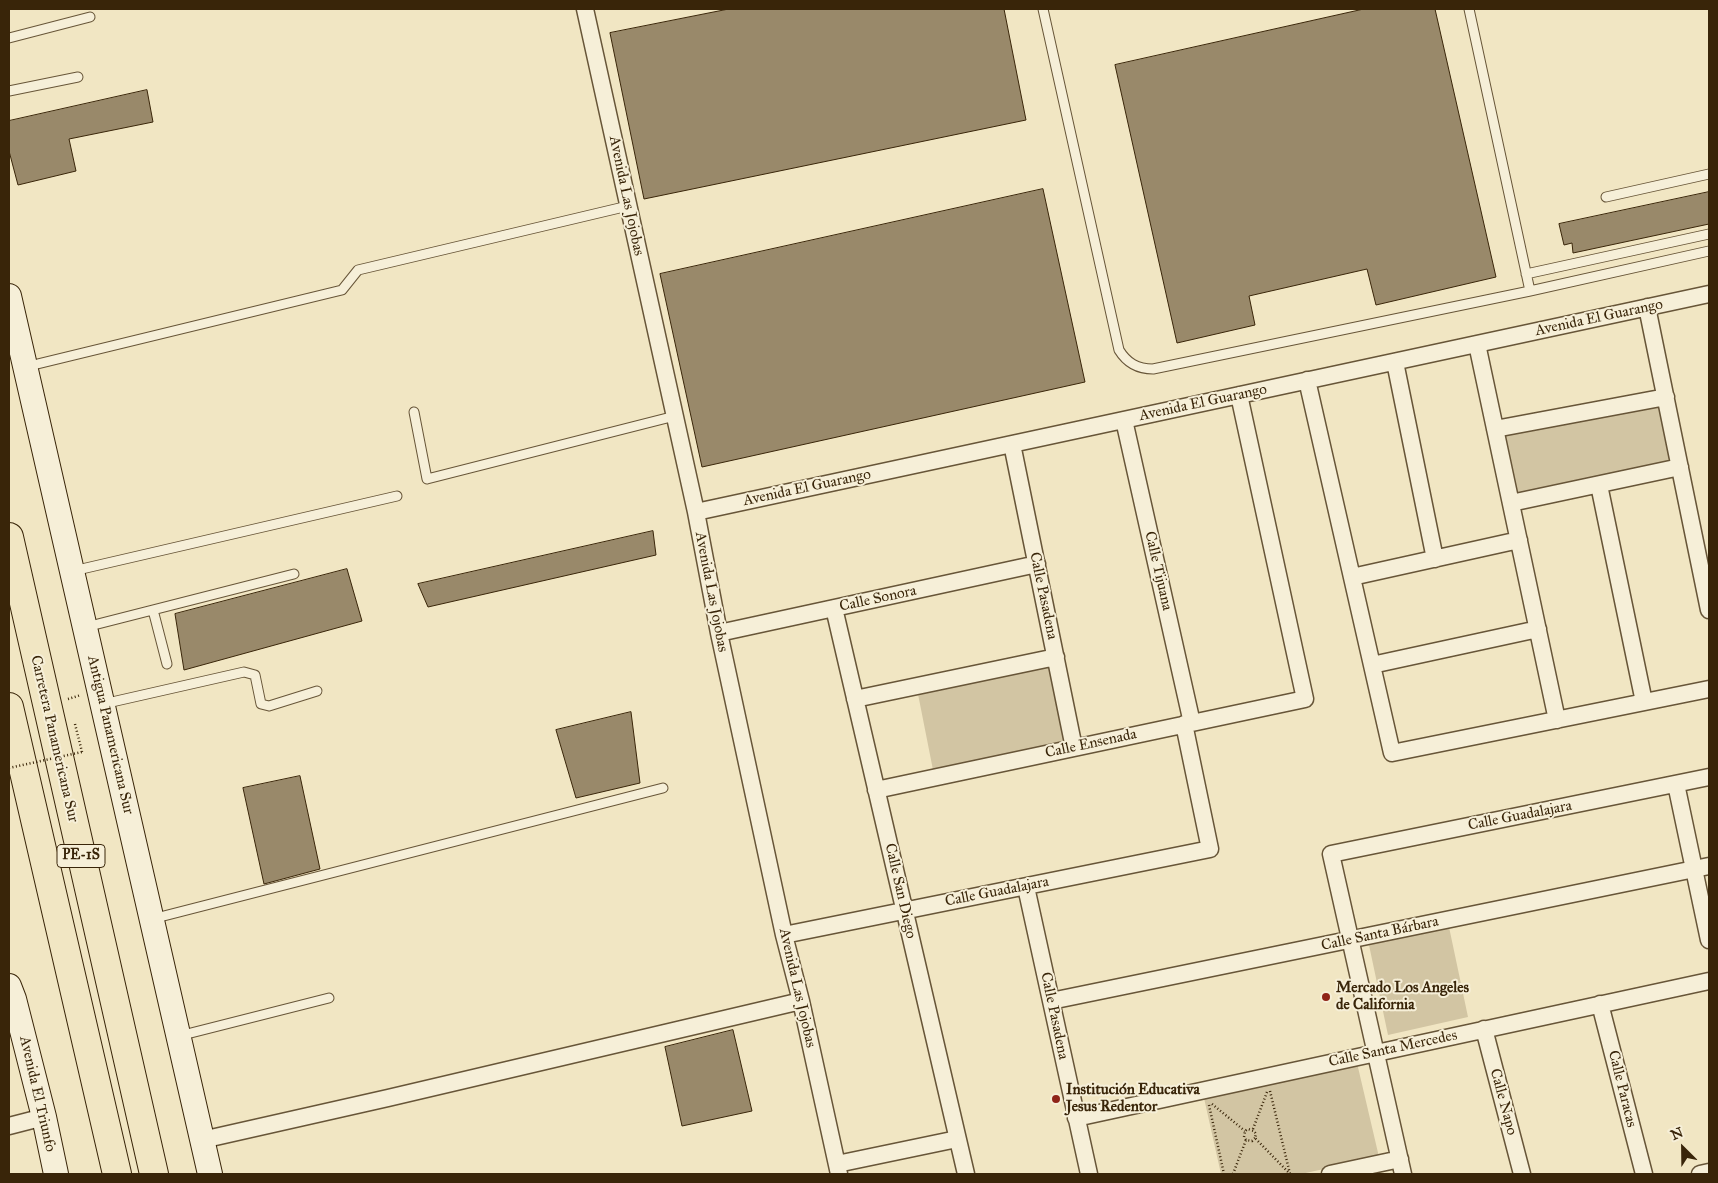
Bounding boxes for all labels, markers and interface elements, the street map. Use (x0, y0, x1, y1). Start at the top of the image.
street label: Avenida Las Jojobas (605, 134, 647, 258)
street label: Avenida El Guarango (1533, 296, 1665, 340)
street label: Avenida El Guarango (1137, 381, 1269, 425)
street label: Avenida El Guarango (741, 466, 873, 510)
street label: Avenida Las Jojobas (691, 530, 731, 654)
street label: Calle Tijuana (1140, 530, 1176, 612)
street label: Calle Pasadena (1025, 551, 1061, 641)
street label: Calle Sonora (838, 582, 918, 616)
street label: Carretera Panamericana Sur (26, 654, 82, 824)
street label: Antigua Panamericana Sur (83, 654, 137, 816)
street label: Calle Ensenada (1044, 726, 1138, 762)
street label: Calle Guadalajara (1466, 797, 1574, 835)
street label: Calle San Diego (880, 842, 920, 940)
road number: PE-1S (57, 844, 105, 868)
street label: Calle Guadalajara (943, 873, 1051, 911)
street label: Calle Santa Bárbara (1320, 913, 1440, 955)
street label: Avenida Las Jojobas (775, 927, 819, 1049)
street label: Calle Pasadena (1036, 971, 1072, 1061)
place label: Mercado Los Angeles de California (1336, 979, 1469, 1014)
marker: Mercado Los Angeles de California (1320, 991, 1332, 1003)
street label: Calle Santa Mercedes (1327, 1027, 1459, 1071)
street label: Avenida El Triunfo (15, 1034, 59, 1154)
street label: Calle Paracas (1604, 1049, 1640, 1129)
street label: Calle Napo (1486, 1067, 1520, 1137)
place label: Institución Educativa Jesus Redentor (1066, 1081, 1200, 1116)
marker: Institución Educativa Jesus Redentor (1050, 1093, 1062, 1105)
north arrow (1658, 1123, 1708, 1173)
text: N (1668, 1124, 1686, 1144)

